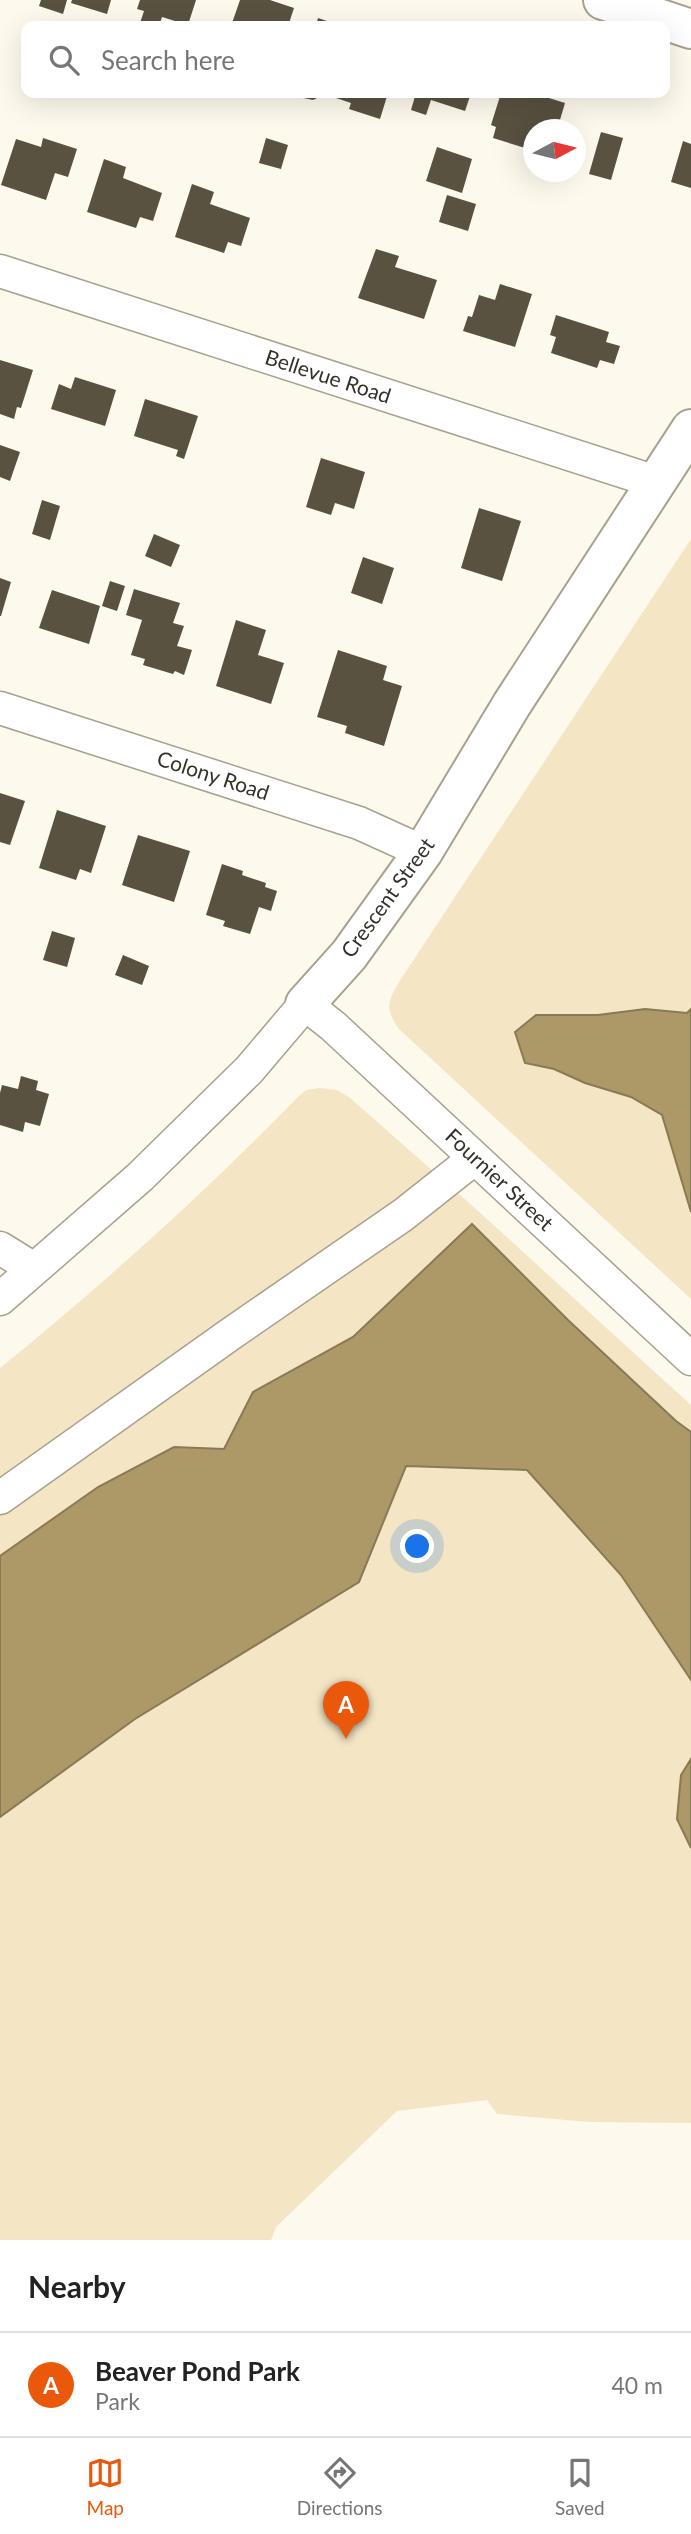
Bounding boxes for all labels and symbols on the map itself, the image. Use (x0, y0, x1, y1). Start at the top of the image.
north arrow (523, 119, 586, 182)
street label: Bellevue Road (262, 343, 395, 408)
street label: Colony Road (154, 745, 273, 804)
street label: Crescent Street (335, 832, 439, 962)
street label: Fournier Street (441, 1123, 559, 1235)
your location (400, 1529, 434, 1563)
pin: A (323, 1681, 369, 1739)

